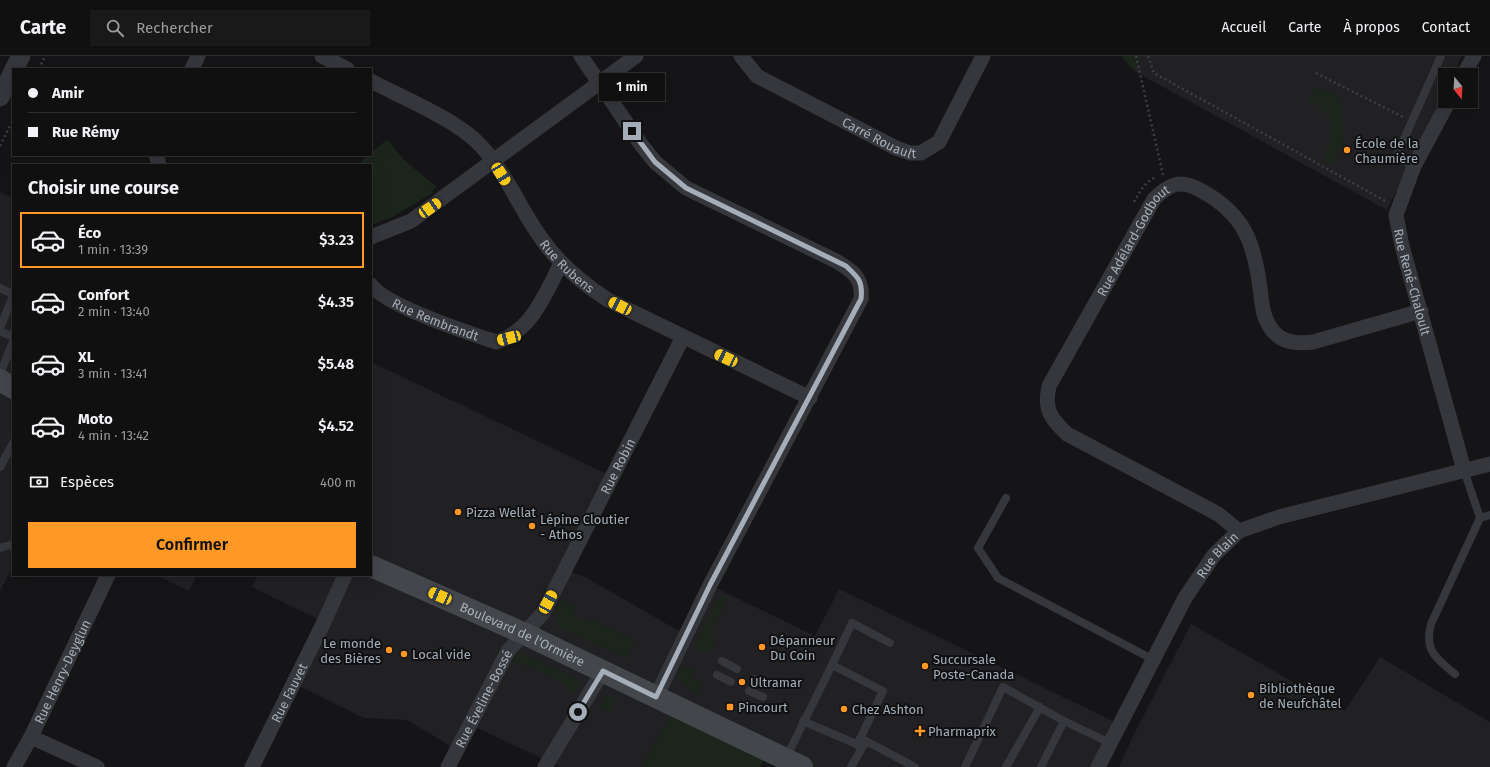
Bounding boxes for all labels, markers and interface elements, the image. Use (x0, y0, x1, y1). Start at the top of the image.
search box (90, 10, 370, 46)
text: Carte (20, 16, 66, 39)
icon: search (104, 17, 126, 39)
text: Rechercher (136, 19, 213, 37)
text: Accueil (1221, 19, 1266, 36)
text: Carte (1288, 19, 1321, 36)
text: À propos (1343, 19, 1400, 36)
text: Contact (1422, 19, 1470, 36)
north arrow (1438, 68, 1478, 108)
map controls (1438, 68, 1478, 108)
callout: 1 min (599, 73, 665, 101)
text: 1 min (616, 79, 648, 94)
text: Amir (52, 84, 84, 102)
street label: Carré Rouault (840, 114, 917, 161)
route end (623, 122, 641, 140)
text: Rue Rémy (52, 123, 119, 141)
place label: École de la Chaumière (1355, 136, 1419, 166)
marker: École de la Chaumière (1342, 145, 1352, 155)
car (490, 161, 512, 187)
text: Choisir une course (28, 177, 179, 199)
street label: Rue Adélard-Godbout (1094, 182, 1172, 299)
car (417, 196, 443, 220)
icon: car (30, 222, 66, 258)
text: Éco (78, 224, 101, 242)
street label: Rue René-Chaloult (1391, 227, 1433, 337)
text: $3.23 (319, 231, 354, 249)
street label: Rue Rubens (537, 237, 597, 296)
text: 1 min · 13:39 (78, 242, 148, 257)
icon: car (30, 284, 66, 320)
text: Confort (78, 286, 130, 304)
text: $4.35 (318, 293, 354, 311)
street label: Rue Rembrandt (390, 295, 481, 344)
car (607, 295, 633, 317)
text: 2 min · 13:40 (78, 304, 150, 319)
car (496, 329, 522, 347)
icon: car (30, 346, 66, 382)
car (713, 347, 739, 369)
text: XL (78, 348, 94, 366)
text: $5.48 (318, 355, 354, 373)
text: 3 min · 13:41 (78, 366, 147, 381)
icon: car (30, 408, 66, 444)
text: Moto (78, 410, 113, 428)
text: $4.52 (318, 417, 354, 435)
text: 4 min · 13:42 (78, 428, 149, 443)
street label: Rue Robin (598, 436, 638, 497)
icon: cash (28, 471, 50, 493)
text: Espèces (60, 473, 114, 491)
text: 400 m (320, 475, 356, 490)
place label: Pizza Wellat (466, 505, 536, 520)
marker: Pizza Wellat (453, 507, 463, 517)
place label: Lépine Cloutier - Athos (540, 512, 629, 542)
marker: Lépine Cloutier - Athos (527, 521, 537, 531)
button: Confirmer (28, 522, 356, 568)
street label: Rue Blain (1194, 529, 1241, 581)
car (427, 586, 453, 606)
car (537, 589, 559, 615)
street label: Boulevard de l'Ormière (458, 599, 587, 670)
street label: Rue Henry-Deyglun (31, 617, 94, 726)
place label: Dépanneur Du Coin (770, 633, 835, 663)
place label: Le monde des Bières (320, 636, 381, 666)
marker: Dépanneur Du Coin (757, 642, 767, 652)
marker: Le monde des Bières (384, 645, 394, 655)
place label: Local vide (412, 647, 471, 662)
street label: Rue Éveline-Bossé (452, 647, 515, 750)
marker: Local vide (399, 649, 409, 659)
place label: Succursale Poste-Canada (933, 652, 1014, 682)
street label: Rue Fauvet (268, 660, 311, 725)
marker: Succursale Poste-Canada (920, 661, 930, 671)
place label: Ultramar (750, 675, 802, 690)
marker: Ultramar (737, 677, 747, 687)
place label: Bibliothèque de Neufchâtel (1259, 681, 1342, 711)
marker: Bibliothèque de Neufchâtel (1246, 690, 1256, 700)
place label: Pincourt (738, 700, 788, 715)
marker: Pincourt (725, 702, 735, 712)
place label: Chez Ashton (852, 702, 924, 717)
route start (569, 703, 587, 721)
marker: Chez Ashton (839, 704, 849, 714)
place label: Pharmaprix (928, 724, 997, 739)
marker: Pharmaprix (915, 726, 925, 736)

